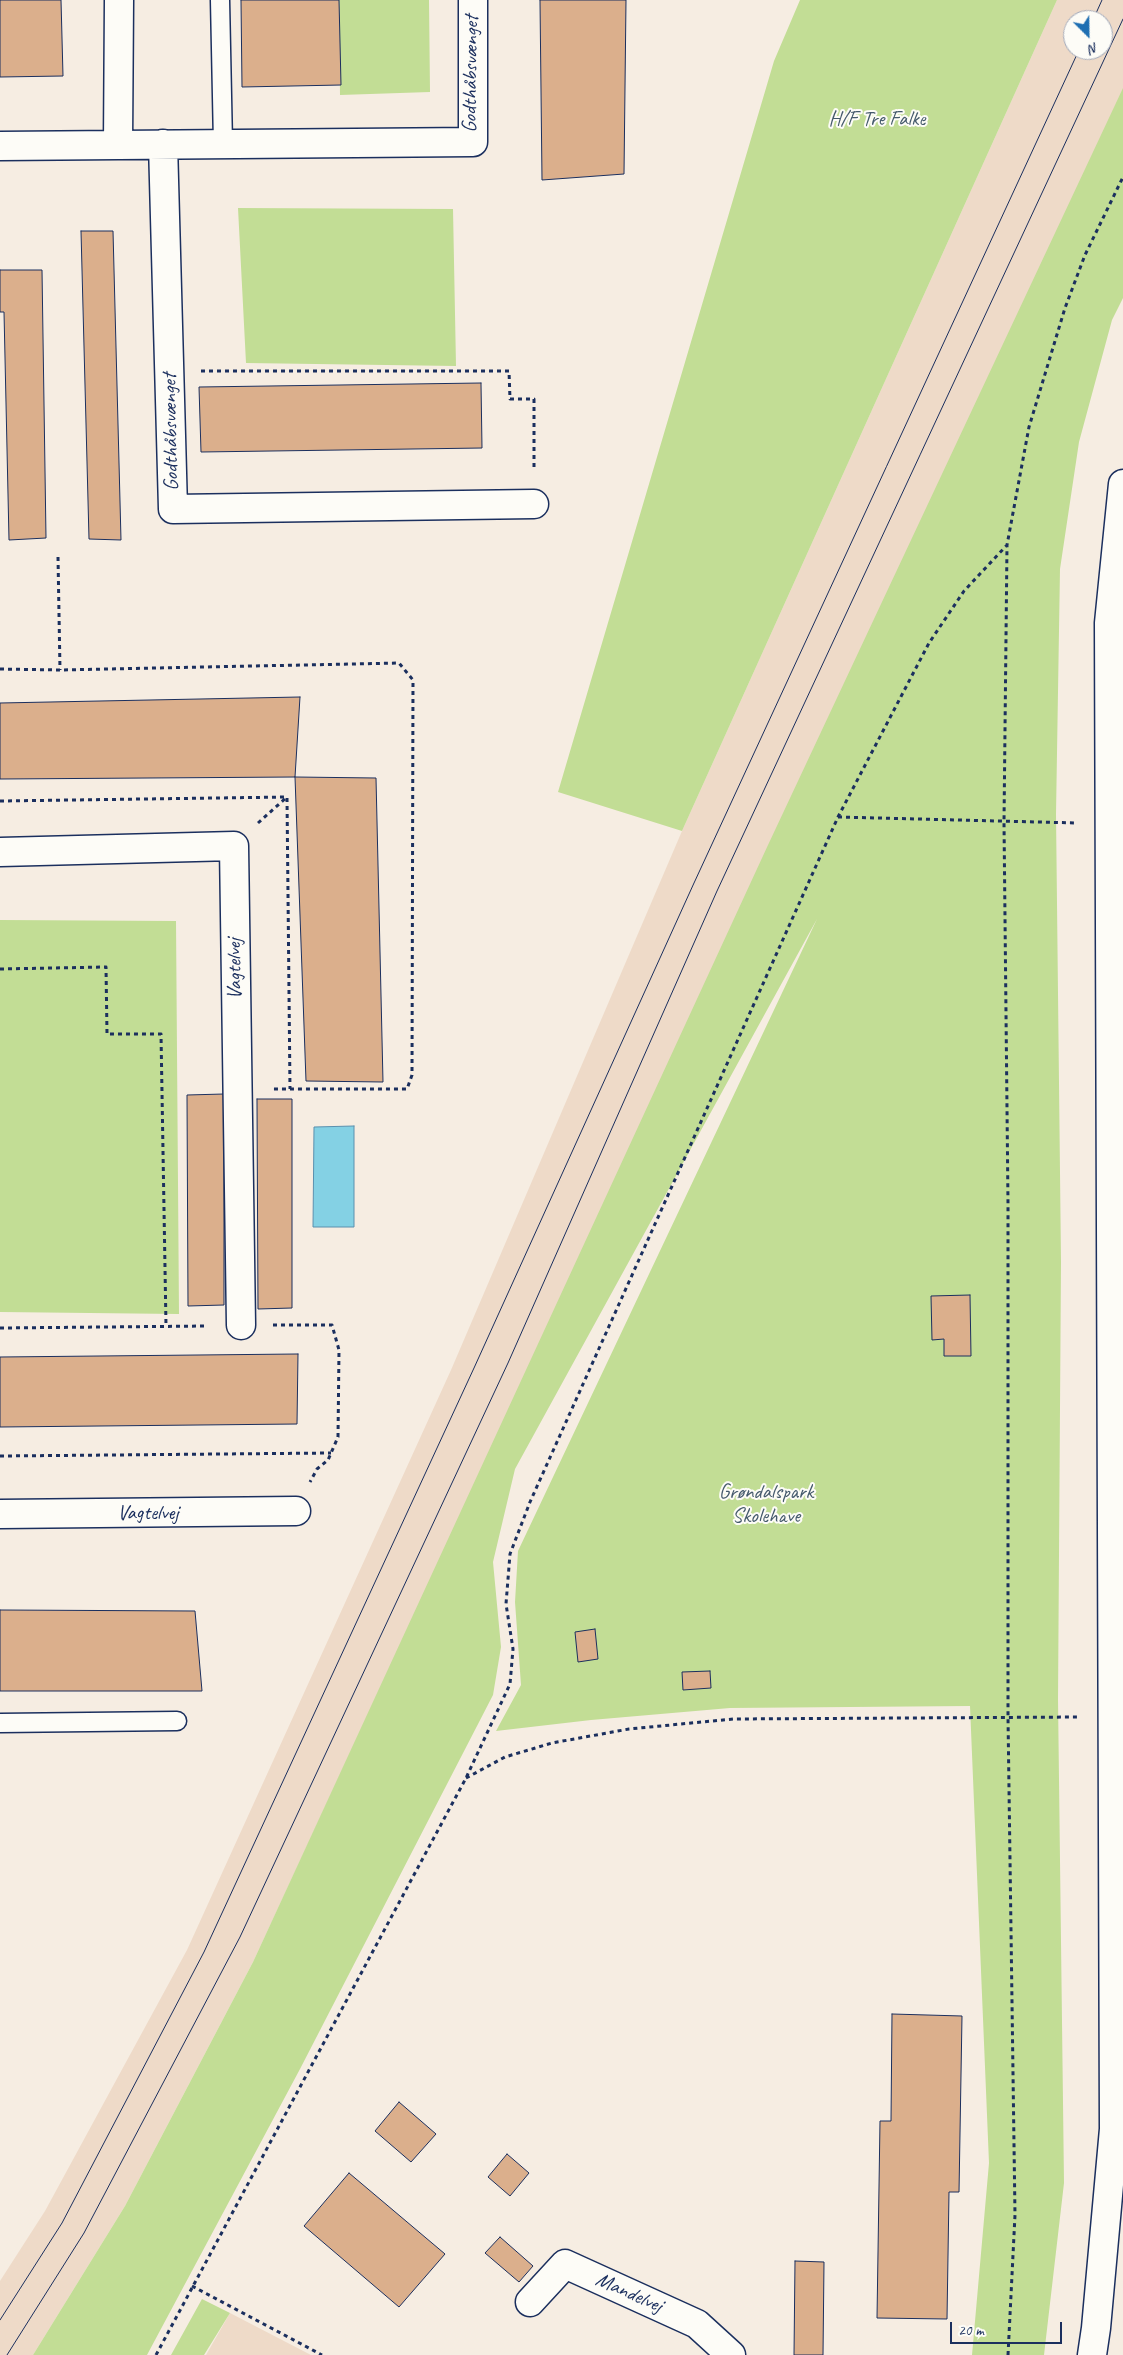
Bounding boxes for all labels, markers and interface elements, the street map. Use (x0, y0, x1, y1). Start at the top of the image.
north arrow (1063, 10, 1113, 60)
street label: Godthåbsvænget (457, 15, 485, 133)
text: N (1086, 39, 1101, 58)
park label: H/F Tre Falke (829, 106, 925, 132)
street label: Godthåbsvænget (157, 373, 185, 491)
street label: Vagtelvej (222, 938, 248, 1000)
park label: Grøndalspark Skolehave (719, 1479, 813, 1529)
street label: Vagtelvej (117, 1500, 179, 1526)
street label: Mandelvej (592, 2267, 666, 2319)
scale bar (953, 2312, 1066, 2344)
text: 20 m (958, 2321, 984, 2340)

